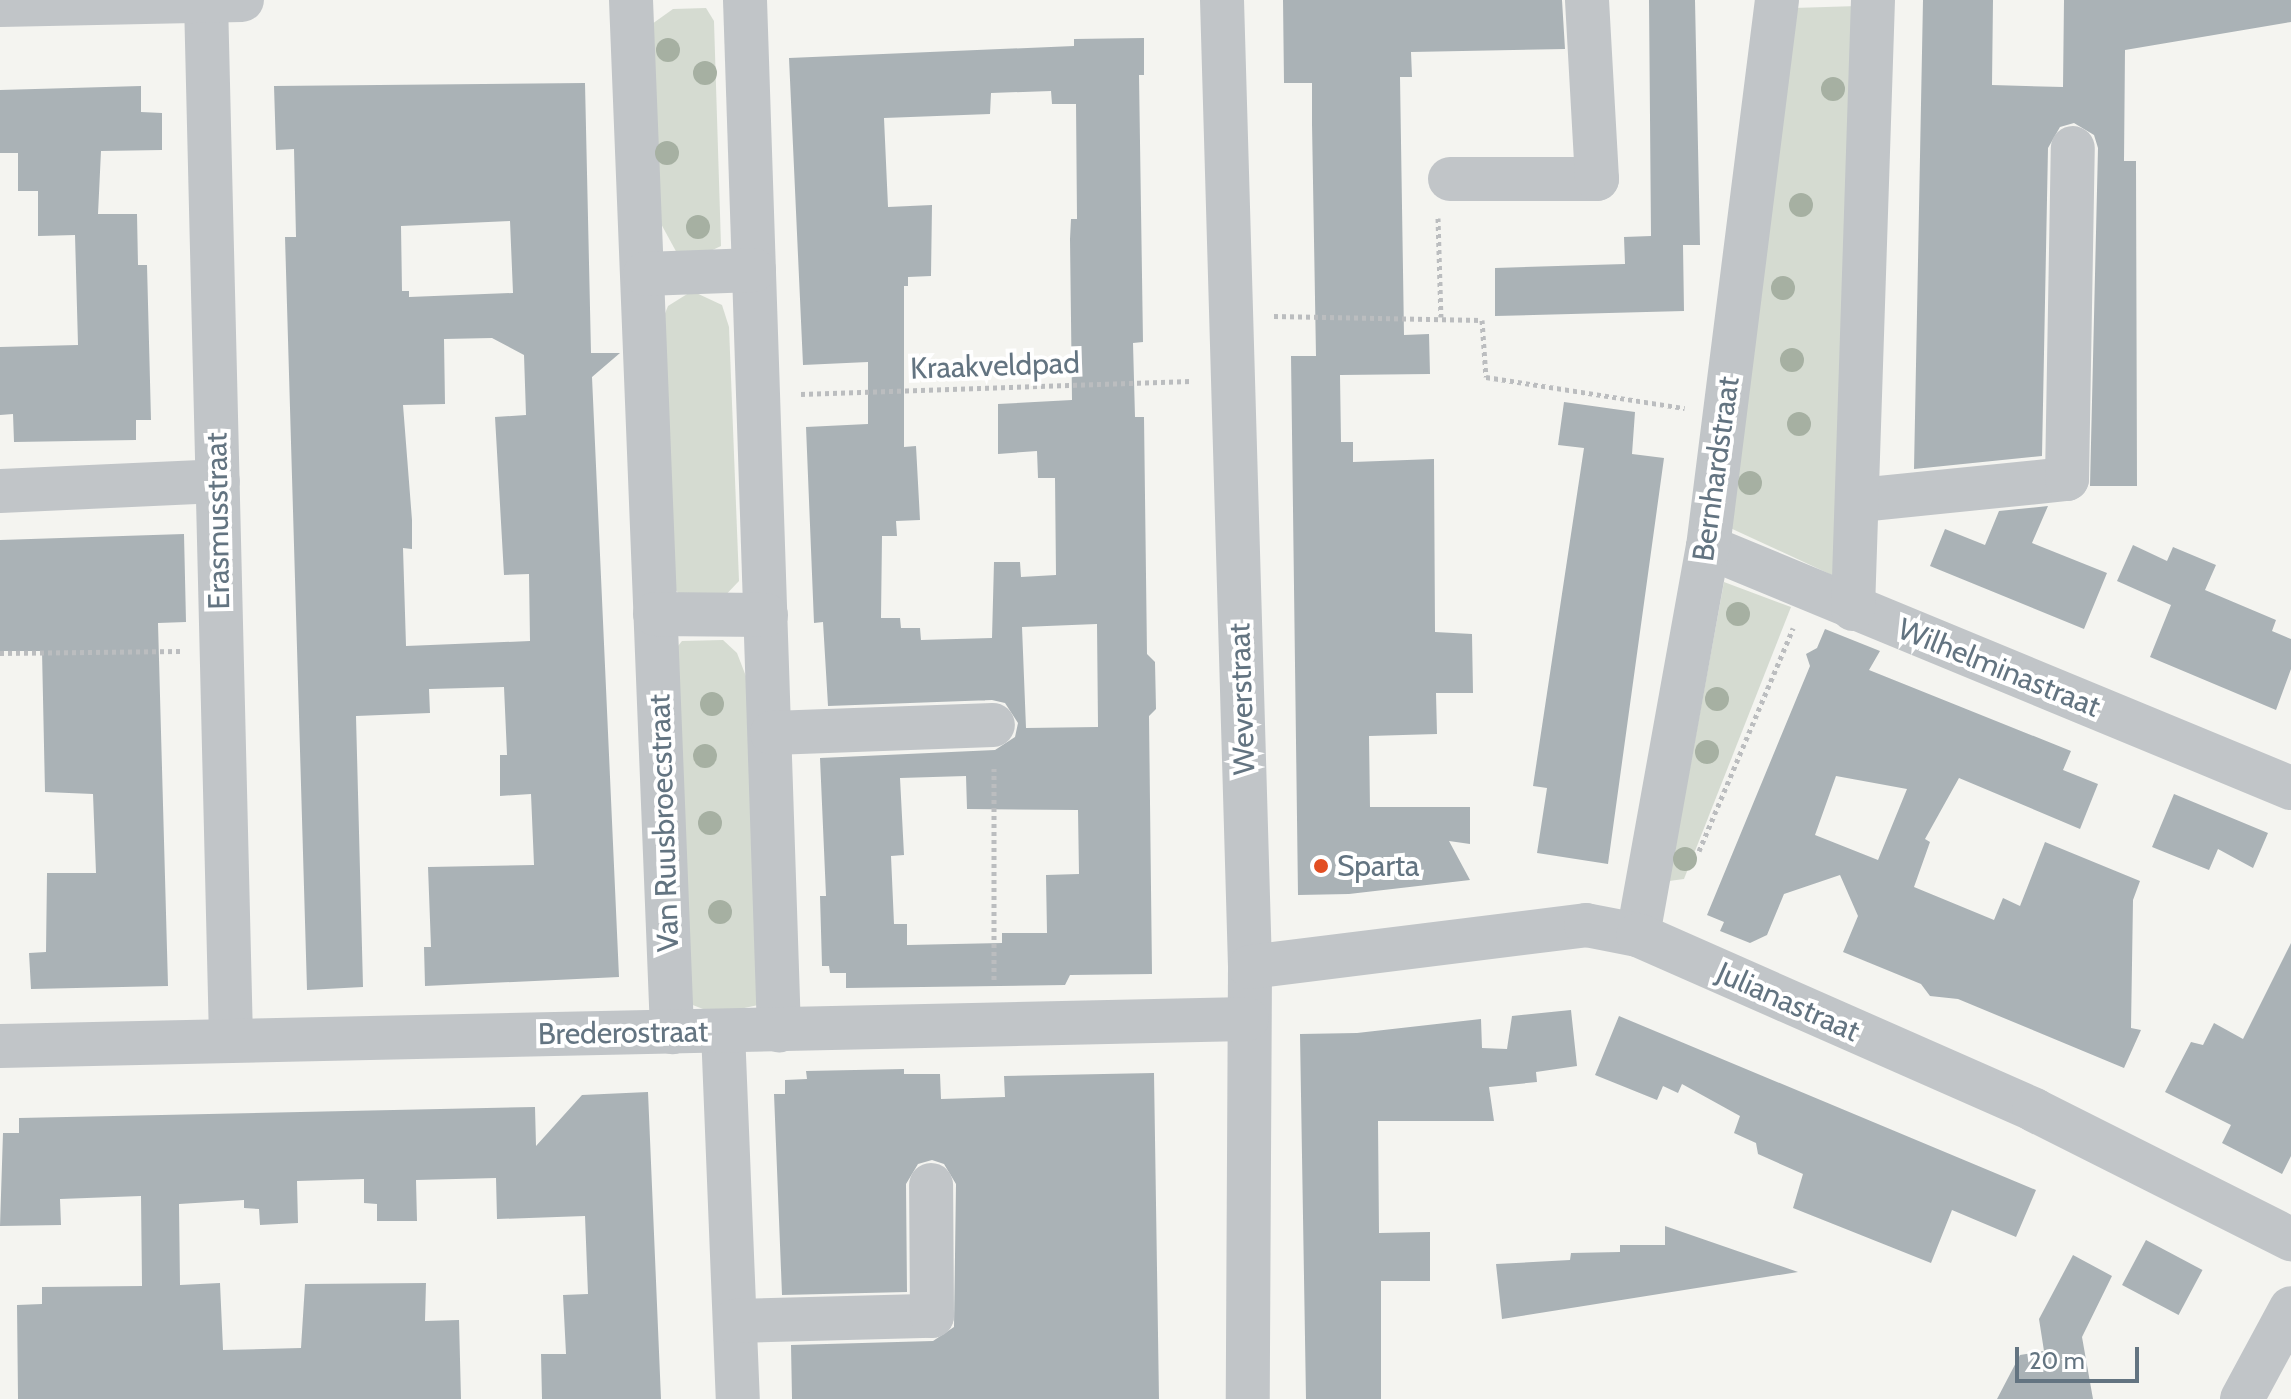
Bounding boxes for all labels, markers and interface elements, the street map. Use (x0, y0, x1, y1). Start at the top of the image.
street label: Kraakveldpad (910, 345, 1080, 387)
street label: Bernhardstraat (1685, 374, 1747, 564)
street label: Erasmusstraat (198, 432, 238, 610)
street label: Wilhelminastraat (1893, 611, 2105, 725)
street label: Weverstraat (1221, 622, 1263, 776)
street label: Van Ruusbroecstraat (642, 693, 686, 953)
place label: Sparta (1337, 848, 1419, 884)
marker: Sparta (1312, 857, 1330, 875)
street label: Julianastraat (1711, 955, 1865, 1049)
street label: Brederostraat (538, 1014, 708, 1052)
scale bar (2019, 1331, 2143, 1381)
text: 20 m (2029, 1346, 2085, 1375)

